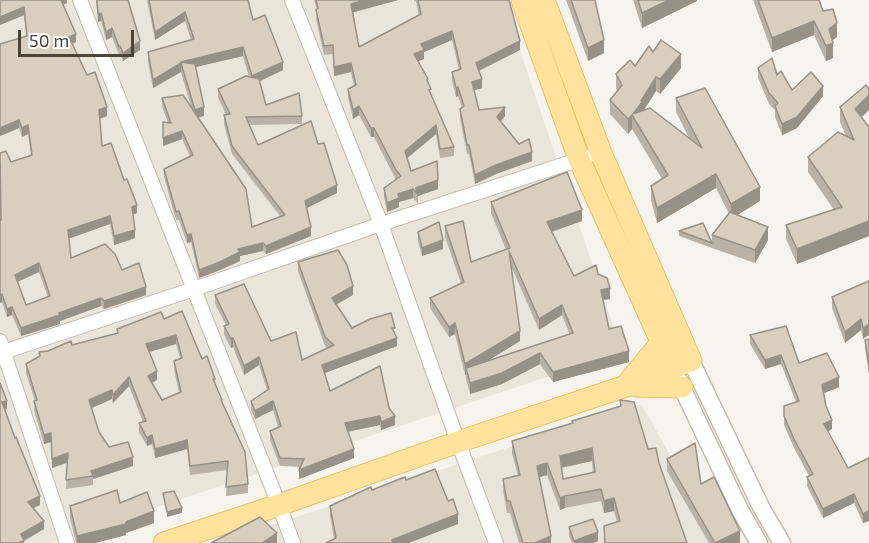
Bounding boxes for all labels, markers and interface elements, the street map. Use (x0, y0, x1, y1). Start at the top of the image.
scale bar (21, 18, 136, 56)
text: 50 m (29, 29, 69, 51)

